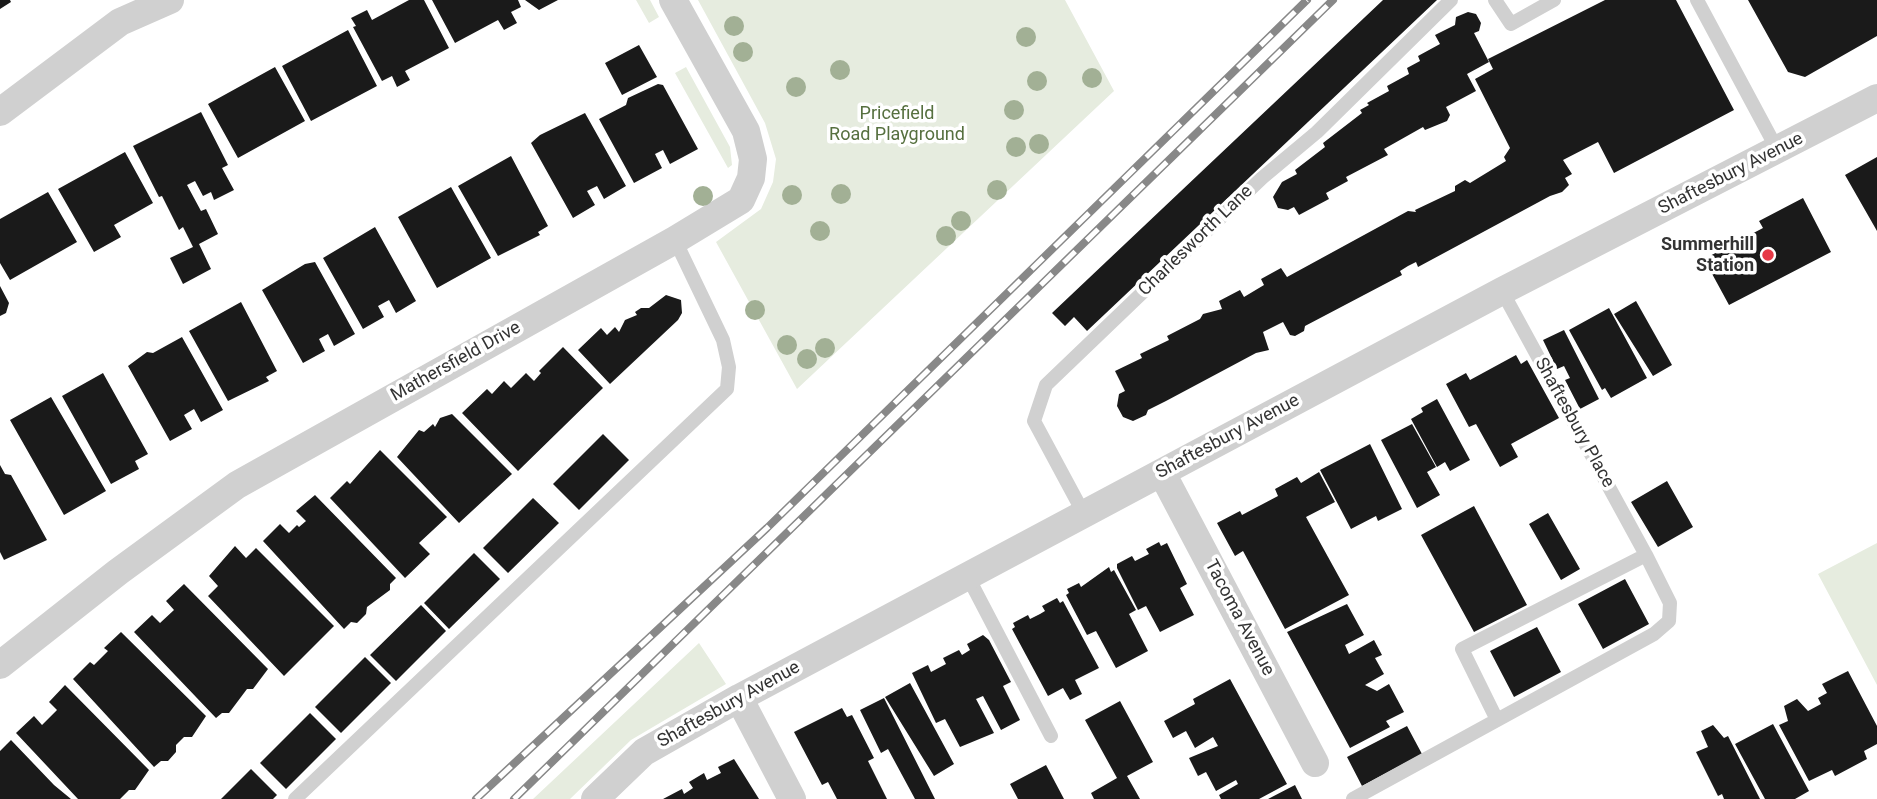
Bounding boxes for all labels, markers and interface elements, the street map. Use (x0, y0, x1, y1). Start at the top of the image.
park label: Pricefield Road Playground (829, 103, 965, 146)
street label: Shaftesbury Avenue (1655, 128, 1807, 220)
street label: Charlesworth Lane (1134, 181, 1258, 301)
place label: Summerhill Station (1661, 234, 1754, 276)
marker: Summerhill Station (1760, 247, 1776, 263)
street label: Mathersfield Drive (387, 317, 525, 407)
street label: Shaftesbury Place (1529, 354, 1619, 492)
street label: Shaftesbury Avenue (1153, 390, 1303, 484)
street label: Tacoma Avenue (1199, 556, 1279, 680)
street label: Shaftesbury Avenue (654, 657, 804, 753)

